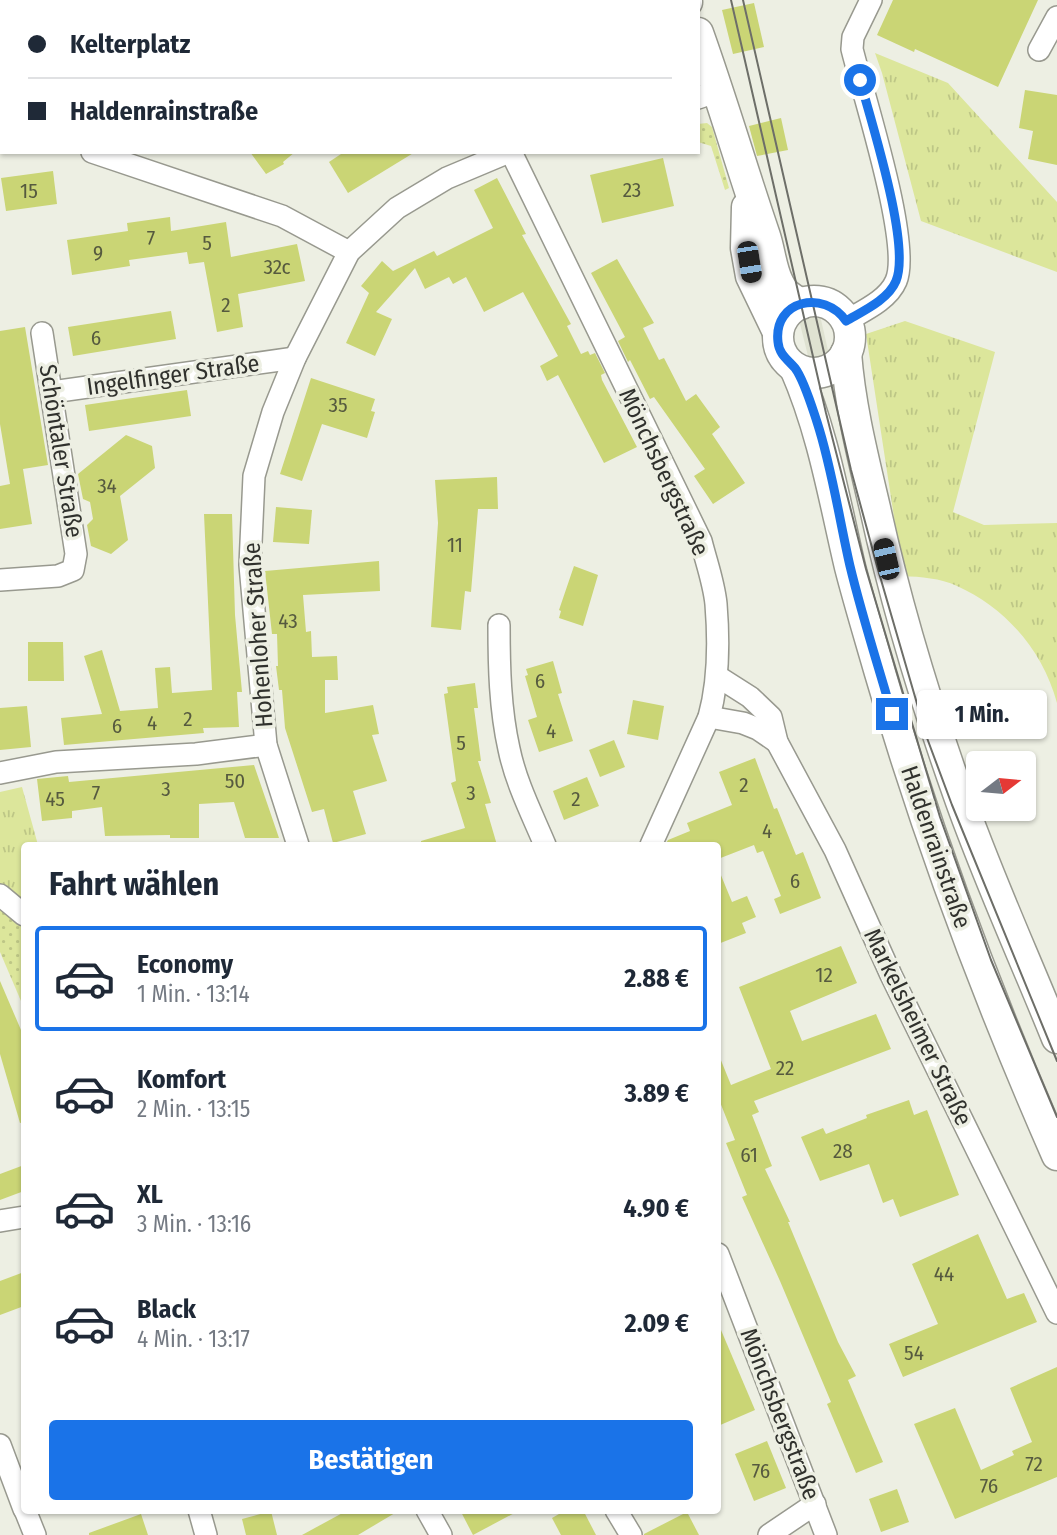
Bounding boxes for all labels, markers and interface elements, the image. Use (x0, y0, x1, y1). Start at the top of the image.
text: Kelterplatz (70, 29, 190, 60)
route start (844, 64, 876, 96)
text: Haldenrainstraße (70, 96, 258, 127)
house number: 23 (623, 177, 641, 203)
house number: 15 (20, 178, 38, 204)
house number: 7 (147, 225, 155, 251)
house number: 5 (202, 230, 212, 256)
house number: 9 (93, 240, 103, 266)
car (736, 240, 763, 284)
house number: 32c (263, 254, 291, 280)
house number: 2 (221, 292, 231, 318)
house number: 6 (91, 325, 101, 351)
street label: Ingelfinger Straße (85, 349, 261, 401)
street label: Schöntaler Straße (33, 362, 89, 540)
street label: Mönchsbergstraße (613, 384, 715, 560)
house number: 35 (328, 392, 348, 418)
house number: 34 (97, 473, 117, 499)
house number: 11 (447, 532, 463, 558)
car (872, 536, 901, 582)
street label: Hohenloher Straße (238, 541, 278, 729)
house number: 43 (278, 608, 298, 634)
house number: 6 (535, 668, 545, 694)
callout: 1 Min. (917, 690, 1046, 738)
route end (876, 698, 908, 730)
text: 1 Min. (955, 700, 1009, 728)
house number: 2 (183, 706, 193, 732)
house number: 4 (147, 710, 157, 736)
house number: 6 (112, 713, 122, 739)
house number: 4 (546, 718, 556, 744)
house number: 5 (456, 730, 466, 756)
north arrow (966, 751, 1036, 821)
map controls (966, 751, 1036, 821)
street label: Haldenrainstraße (895, 762, 977, 932)
house number: 50 (225, 768, 245, 794)
house number: 2 (739, 772, 749, 798)
house number: 3 (161, 776, 171, 802)
house number: 7 (92, 780, 100, 806)
house number: 3 (466, 780, 476, 806)
house number: 45 (45, 786, 65, 812)
house number: 2 (571, 786, 581, 812)
house number: 4 (762, 818, 772, 844)
text: Fahrt wählen (49, 865, 219, 903)
house number: 6 (790, 868, 800, 894)
street label: Markelsheimer Straße (858, 924, 978, 1130)
icon: car (53, 947, 116, 1010)
text: Economy (137, 949, 233, 980)
house number: 12 (815, 962, 833, 988)
text: 2.88 € (624, 963, 689, 994)
text: 1 Min. · 13:14 (137, 980, 250, 1008)
house number: 22 (776, 1055, 794, 1081)
icon: car (53, 1062, 116, 1125)
text: Komfort (137, 1064, 226, 1095)
text: 3.89 € (625, 1078, 689, 1109)
text: 2 Min. · 13:15 (137, 1095, 250, 1123)
house number: 28 (833, 1138, 853, 1164)
house number: 61 (740, 1142, 758, 1168)
icon: car (53, 1177, 116, 1240)
text: XL (137, 1179, 163, 1210)
text: 4.90 € (623, 1193, 689, 1224)
text: 3 Min. · 13:16 (137, 1210, 251, 1238)
house number: 44 (934, 1261, 954, 1287)
icon: car (53, 1292, 116, 1355)
text: Black (137, 1294, 196, 1325)
text: 2.09 € (625, 1308, 689, 1339)
street label: Mönchsbergstraße (734, 1324, 826, 1504)
text: 4 Min. · 13:17 (137, 1325, 250, 1353)
house number: 54 (904, 1340, 924, 1366)
button: Bestätigen (49, 1420, 693, 1500)
house number: 72 (1025, 1451, 1043, 1477)
house number: 76 (752, 1458, 770, 1484)
house number: 76 (980, 1473, 998, 1499)

